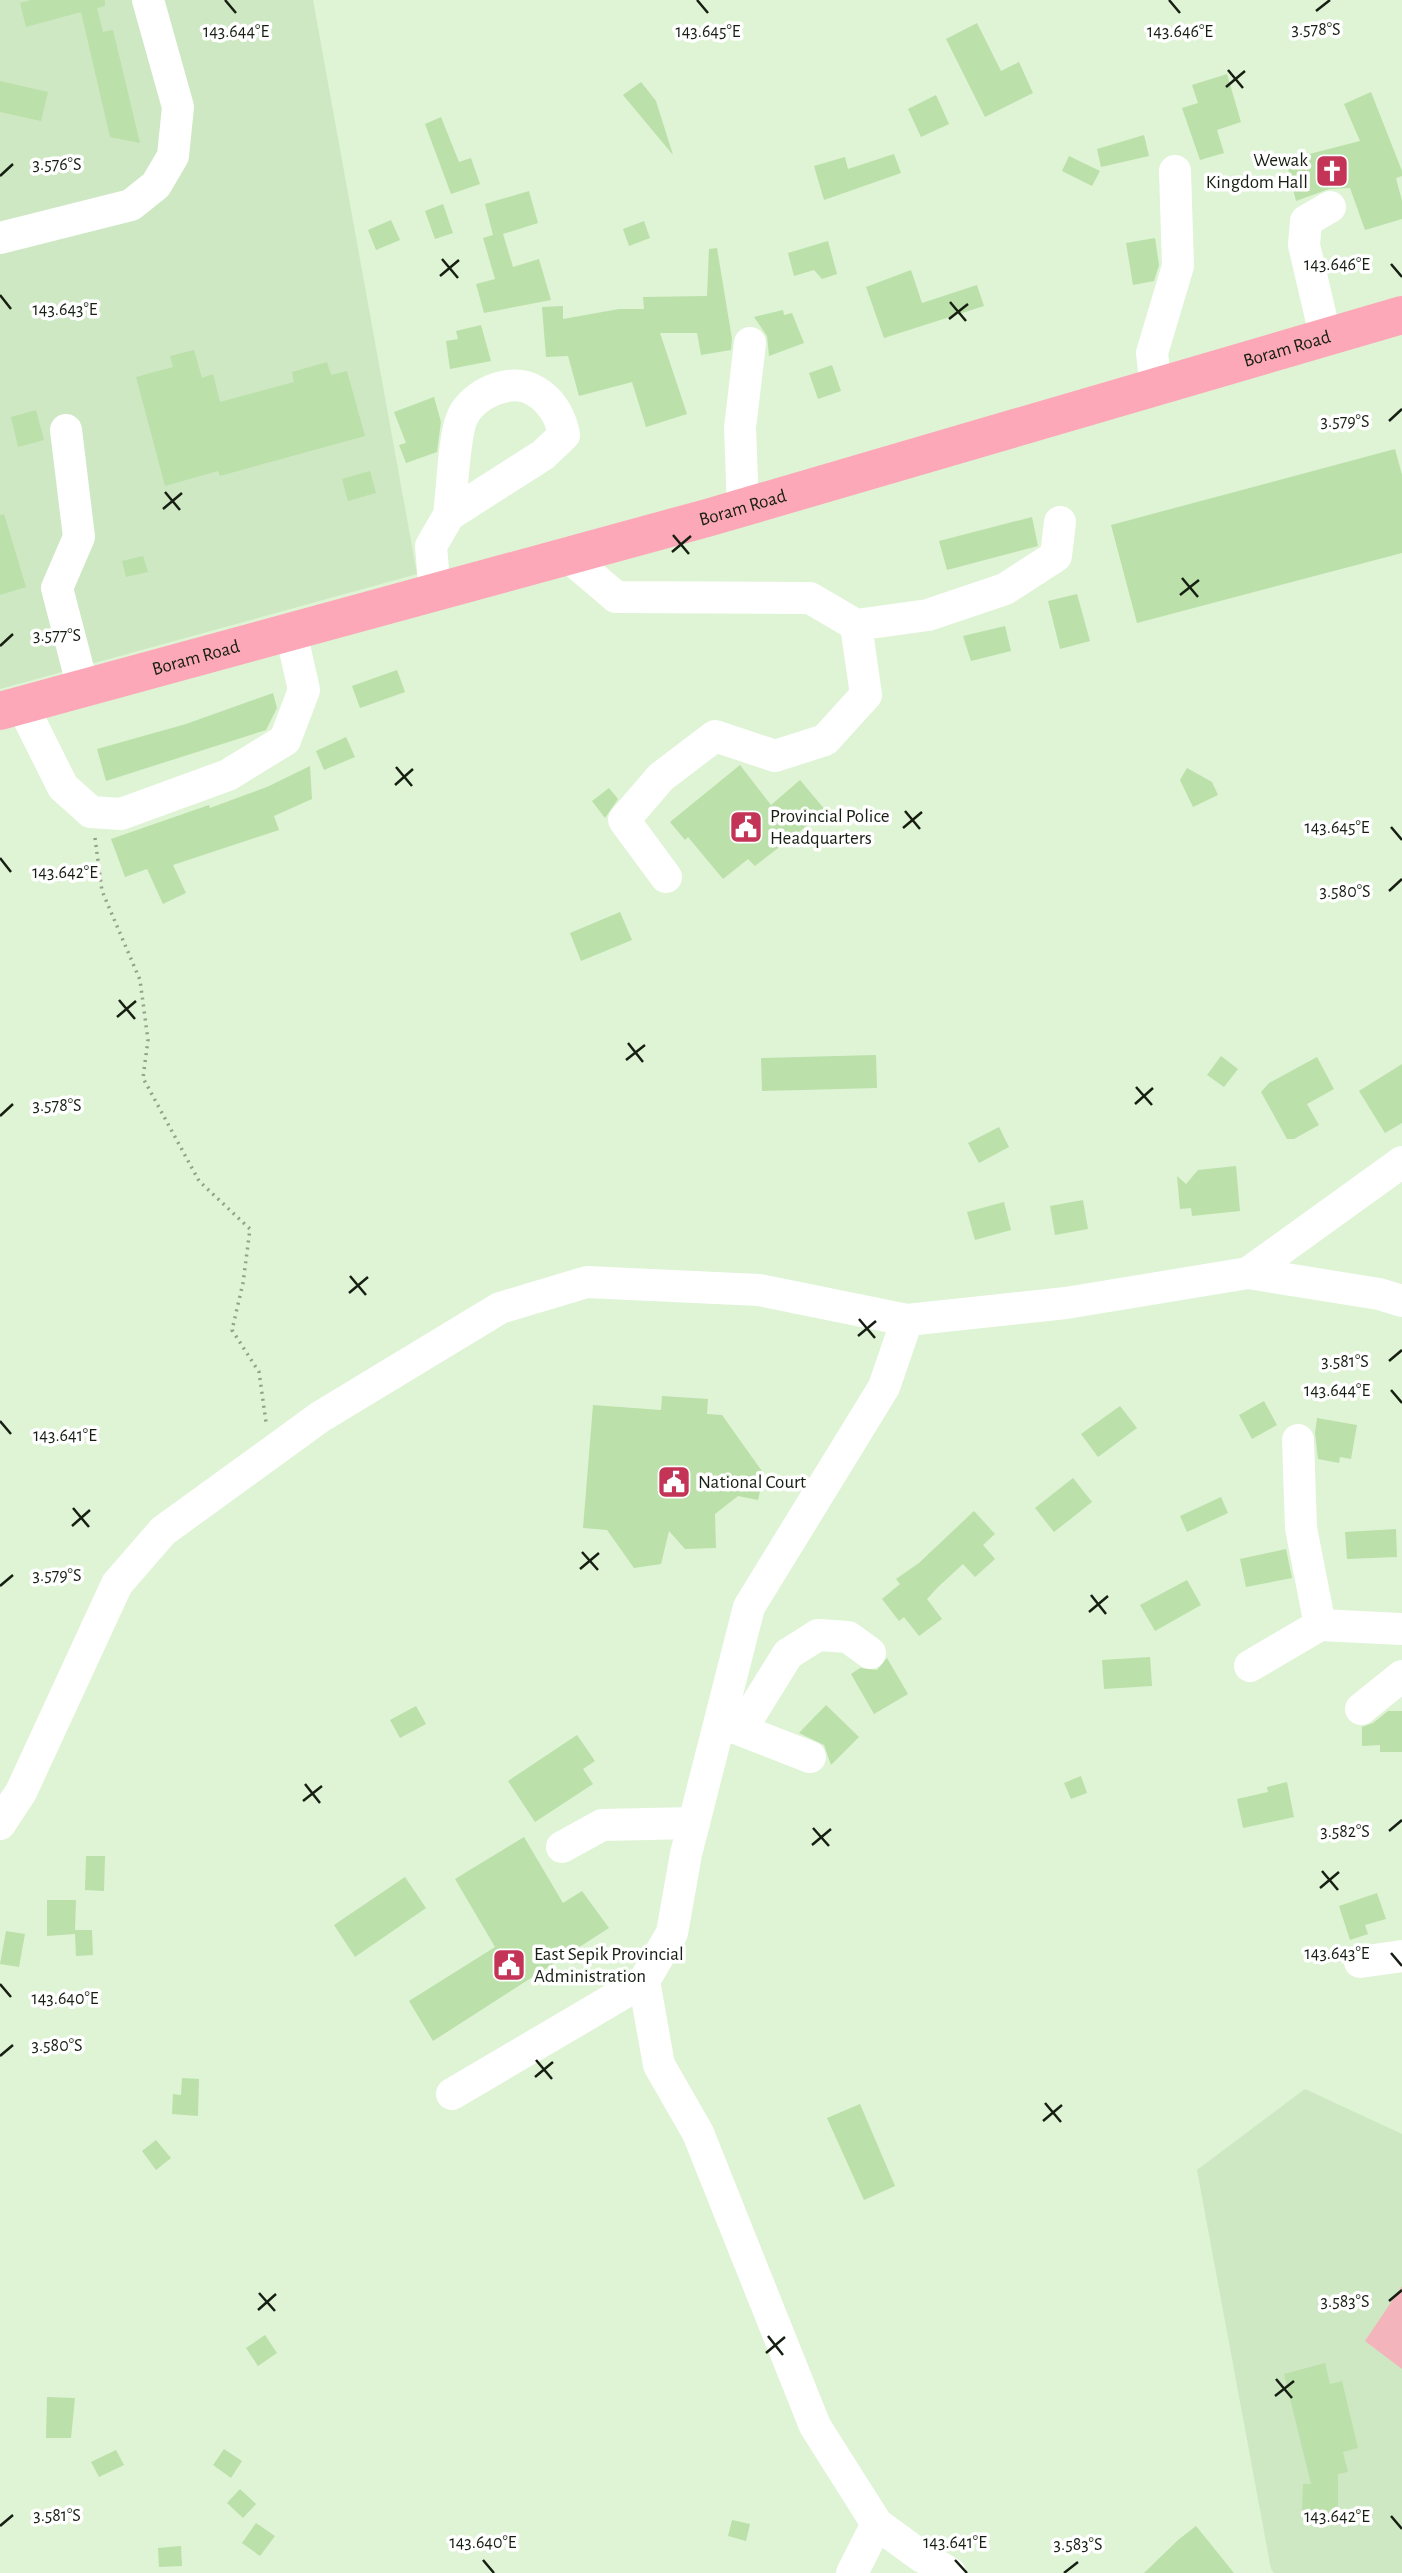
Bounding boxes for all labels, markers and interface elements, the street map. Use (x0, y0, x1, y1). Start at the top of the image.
text: 3.578°S (1292, 21, 1340, 39)
text: 143.644°E (203, 23, 269, 41)
text: 143.645°E (676, 23, 741, 41)
text: 143.646°E (1147, 23, 1213, 41)
place label: Wewak Kingdom Hall (1206, 151, 1308, 192)
church icon: Wewak Kingdom Hall (1313, 152, 1351, 190)
text: 3.576°S (33, 156, 81, 174)
text: 143.646°E (1304, 256, 1370, 274)
text: 143.643°E (33, 301, 98, 319)
street label: Boram Road (1241, 327, 1333, 370)
text: 3.579°S (1321, 413, 1369, 431)
street label: Boram Road (697, 486, 789, 529)
text: 3.577°S (33, 627, 81, 645)
street label: Boram Road (150, 637, 242, 679)
place label: Provincial Police Headquarters (770, 807, 890, 848)
public building icon: Provincial Police Headquarters (727, 808, 765, 846)
text: 143.645°E (1305, 819, 1370, 837)
text: 143.642°E (32, 864, 98, 882)
text: 3.580°S (1320, 883, 1370, 901)
text: 3.578°S (33, 1097, 81, 1115)
text: 3.581°S (1321, 1353, 1369, 1371)
text: 143.644°E (1304, 1382, 1370, 1400)
text: 143.641°E (33, 1427, 97, 1445)
public building icon: National Court (655, 1463, 693, 1501)
place label: National Court (698, 1473, 806, 1492)
text: 3.579°S (33, 1567, 81, 1585)
text: 3.582°S (1320, 1823, 1370, 1841)
place label: East Sepik Provincial Administration (534, 1945, 684, 1986)
text: 143.643°E (1305, 1945, 1370, 1963)
public building icon: East Sepik Provincial Administration (490, 1946, 528, 1984)
text: 143.640°E (32, 1990, 99, 2008)
text: 3.580°S (32, 2037, 82, 2055)
text: 3.583°S (1321, 2293, 1369, 2311)
text: 3.581°S (33, 2507, 81, 2525)
text: 143.642°E (1304, 2508, 1370, 2526)
text: 143.640°E (450, 2534, 517, 2552)
text: 143.641°E (923, 2534, 987, 2552)
text: 3.583°S (1054, 2536, 1102, 2554)

